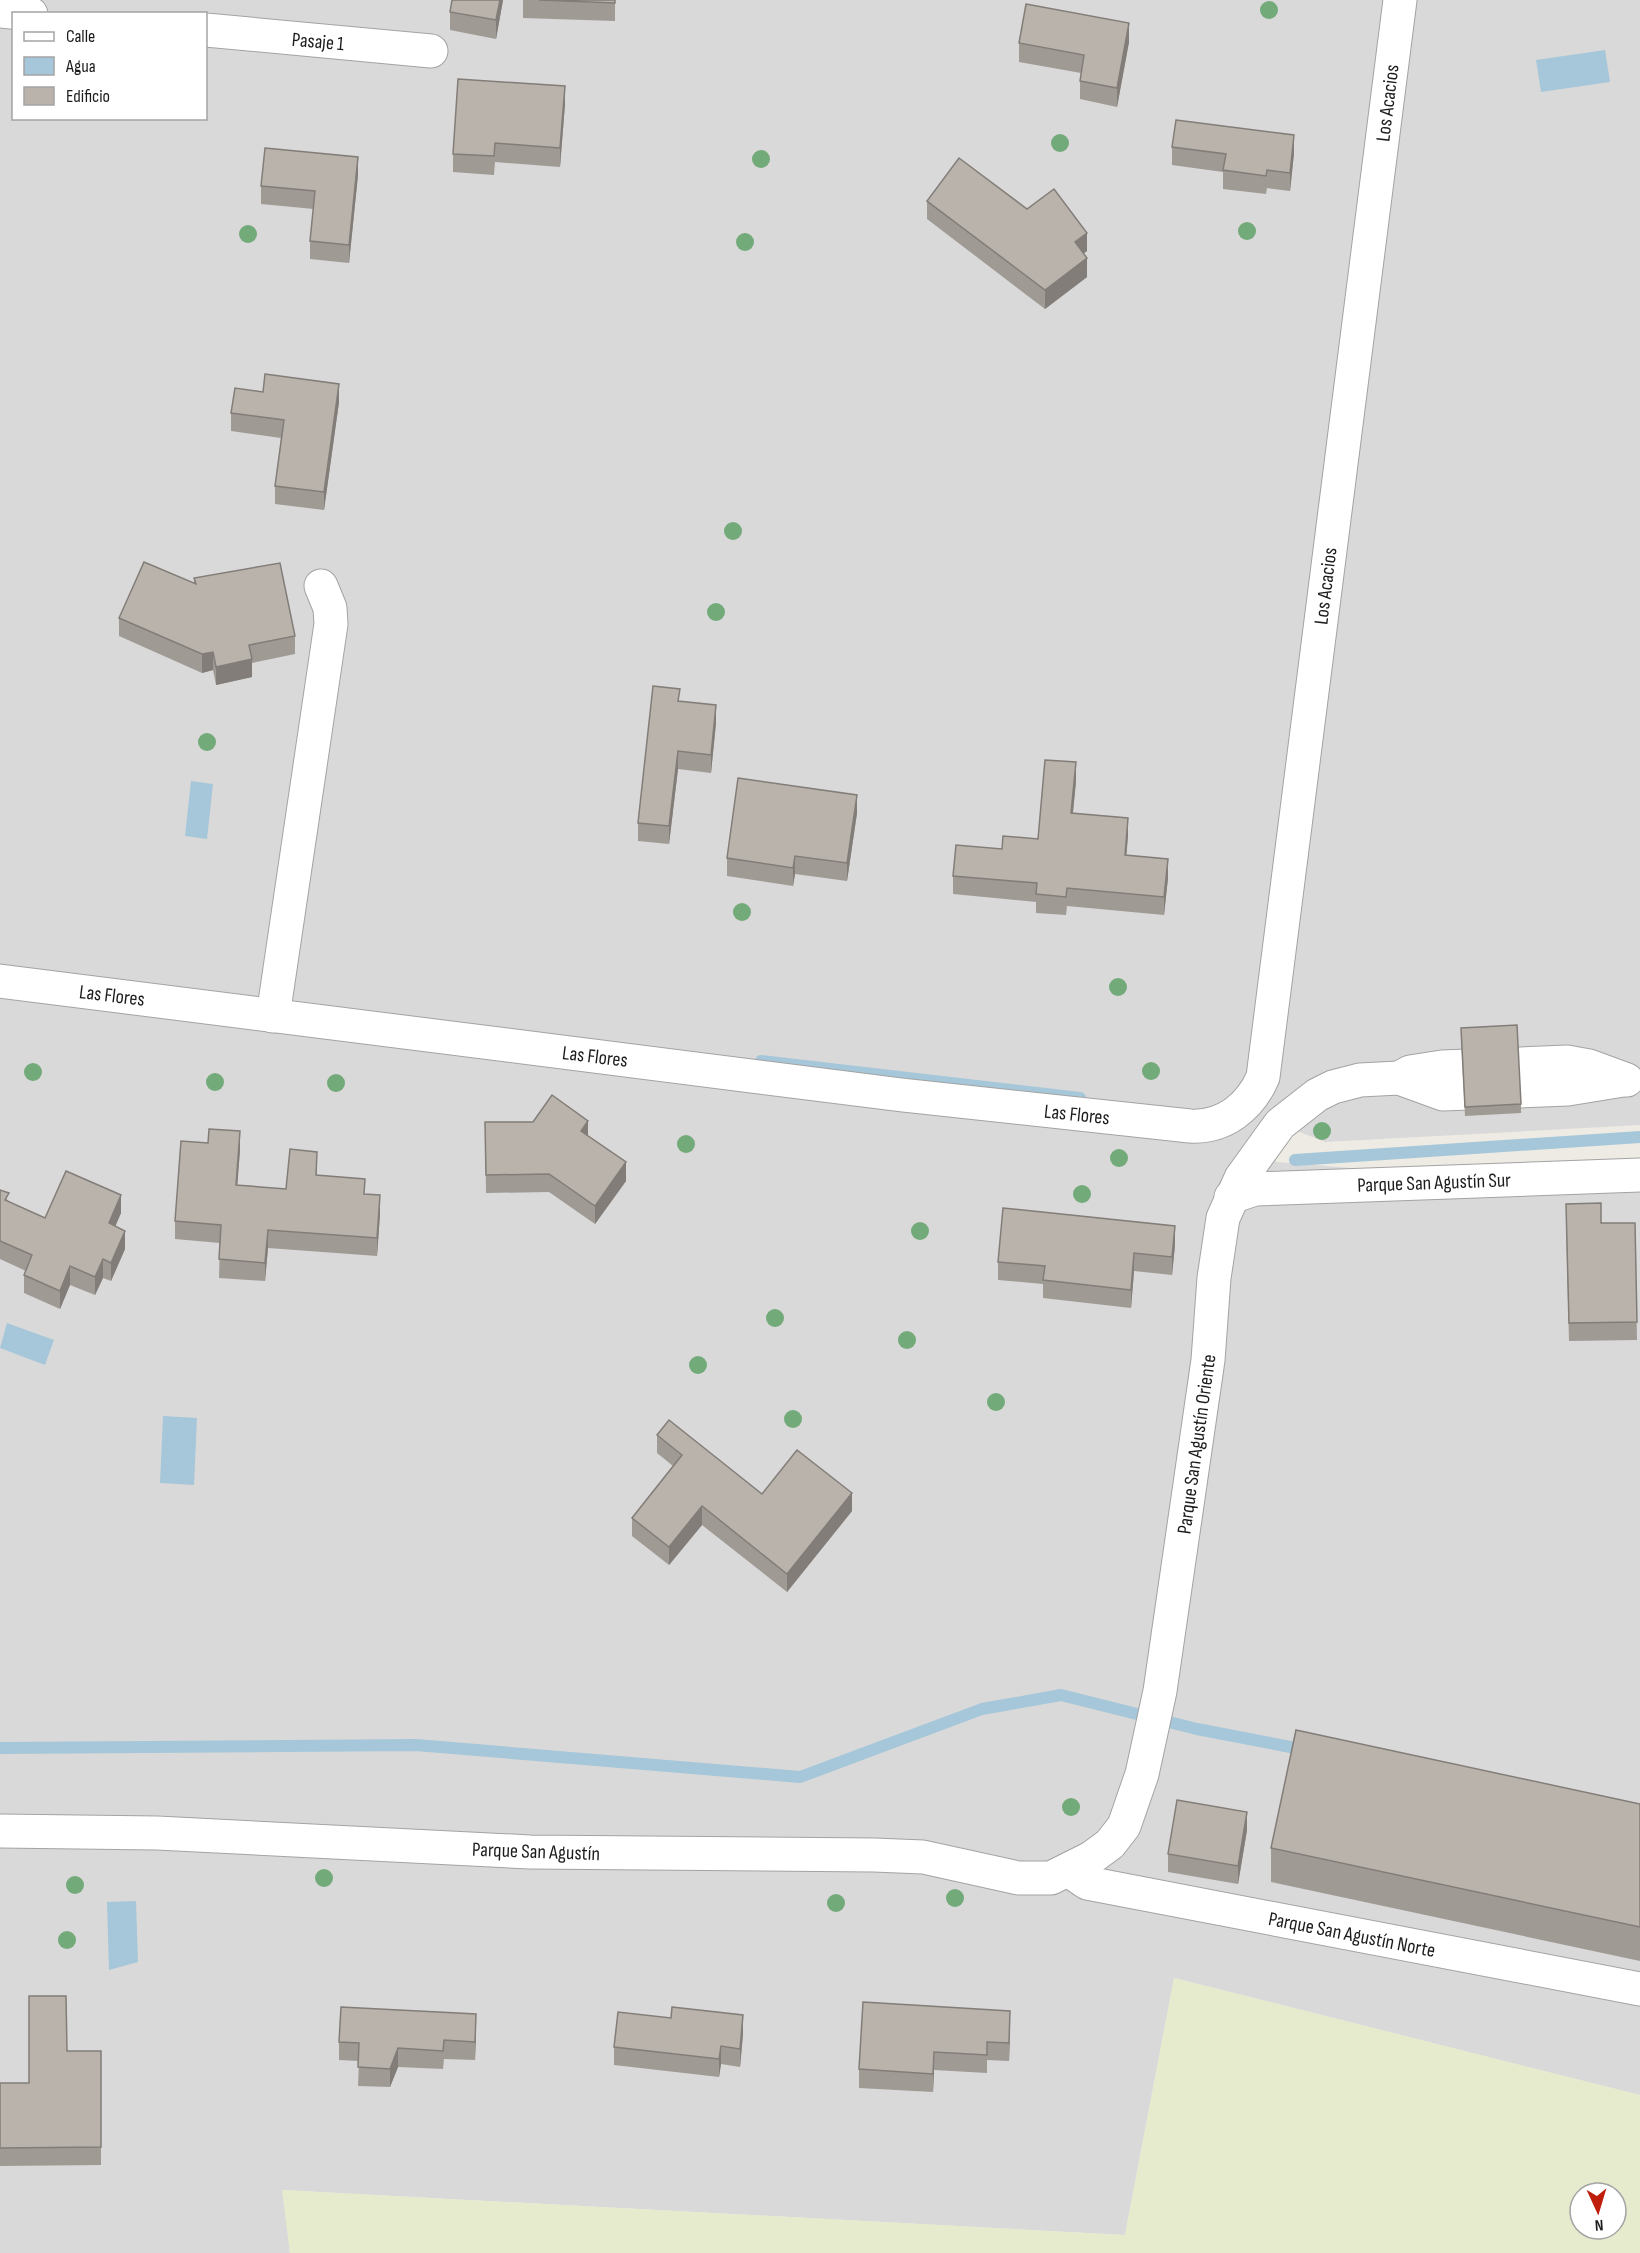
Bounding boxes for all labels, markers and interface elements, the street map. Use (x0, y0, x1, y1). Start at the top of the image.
legend (12, 12, 207, 120)
text: Calle (66, 26, 95, 47)
street label: Pasaje 1 (291, 28, 345, 56)
text: Agua (65, 56, 96, 77)
street label: Los Acacios (1371, 63, 1405, 143)
text: Edificio (66, 86, 110, 107)
street label: Los Acacios (1309, 546, 1343, 626)
street label: Las Flores (78, 980, 146, 1012)
street label: Las Flores (561, 1041, 629, 1073)
street label: Las Flores (1043, 1100, 1111, 1130)
street label: Parque San Agustín Sur (1357, 1168, 1512, 1198)
street label: Parque San Agustín Oriente (1172, 1353, 1221, 1536)
street label: Parque San Agustín (472, 1838, 600, 1866)
street label: Parque San Agustín Norte (1266, 1907, 1437, 1963)
north arrow (1568, 2181, 1628, 2241)
text: N (1594, 2215, 1604, 2234)

